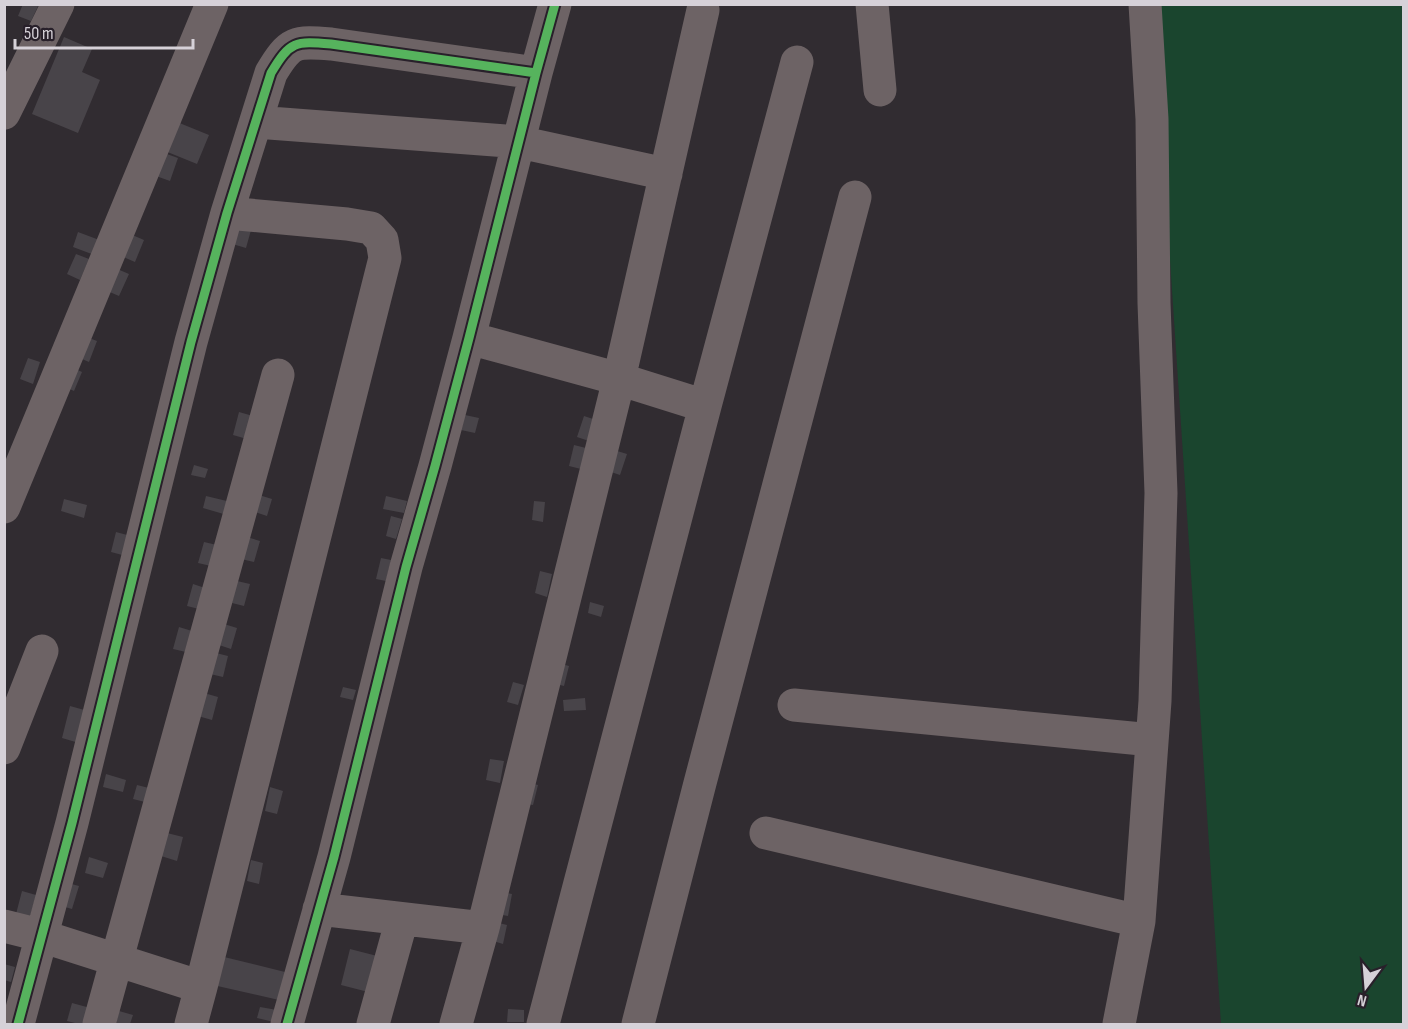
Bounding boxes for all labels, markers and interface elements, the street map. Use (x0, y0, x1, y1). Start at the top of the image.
scale bar (15, 12, 194, 50)
text: 50 m (24, 23, 54, 44)
north arrow (1336, 957, 1396, 1017)
text: N (1356, 990, 1369, 1010)

